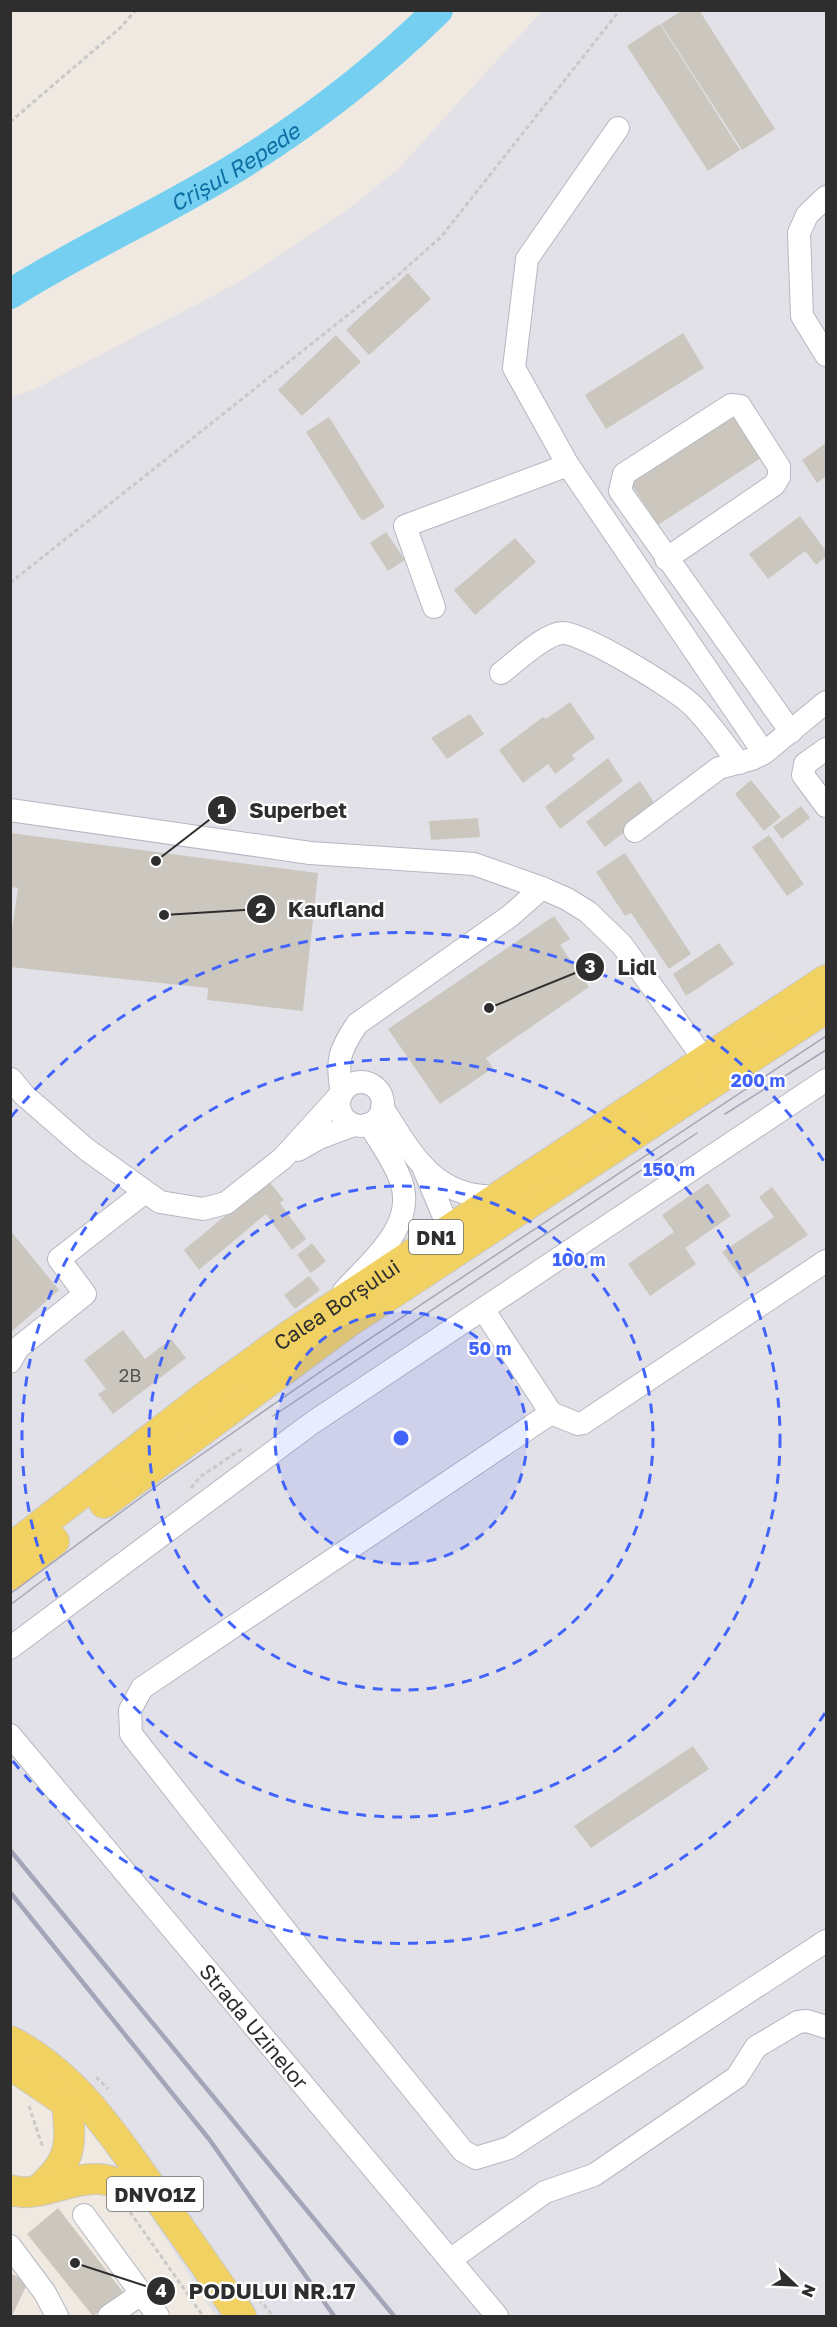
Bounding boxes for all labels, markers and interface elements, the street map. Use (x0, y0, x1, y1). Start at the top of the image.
water label: Crișul Repede (165, 115, 306, 217)
callout: Superbet (207, 790, 359, 830)
text: Superbet (249, 796, 347, 823)
text: 1 (217, 799, 227, 821)
callout: Kaufland (246, 889, 396, 929)
text: Kaufland (288, 895, 384, 922)
text: 2 (256, 898, 267, 920)
callout: Lidl (575, 947, 669, 987)
text: Lidl (617, 953, 657, 980)
text: 3 (585, 955, 596, 977)
text: 200 m (731, 1069, 785, 1091)
text: 150 m (643, 1158, 695, 1180)
road number: DN1 (409, 1220, 463, 1254)
text: 100 m (553, 1248, 605, 1270)
street label: Calea Borșului (268, 1253, 404, 1356)
text: 50 m (469, 1337, 511, 1359)
house number: 2B (119, 1364, 141, 1386)
centre of rings (391, 1428, 411, 1448)
street label: Strada Uzinelor (194, 1958, 314, 2094)
road number: DNVO1Z (107, 2177, 203, 2211)
north arrow (765, 2255, 825, 2315)
callout: PODULUI NR.17 (146, 2271, 367, 2311)
text: PODULUI NR.17 (188, 2277, 356, 2304)
text: 4 (155, 2279, 167, 2301)
text: N (797, 2281, 820, 2300)

